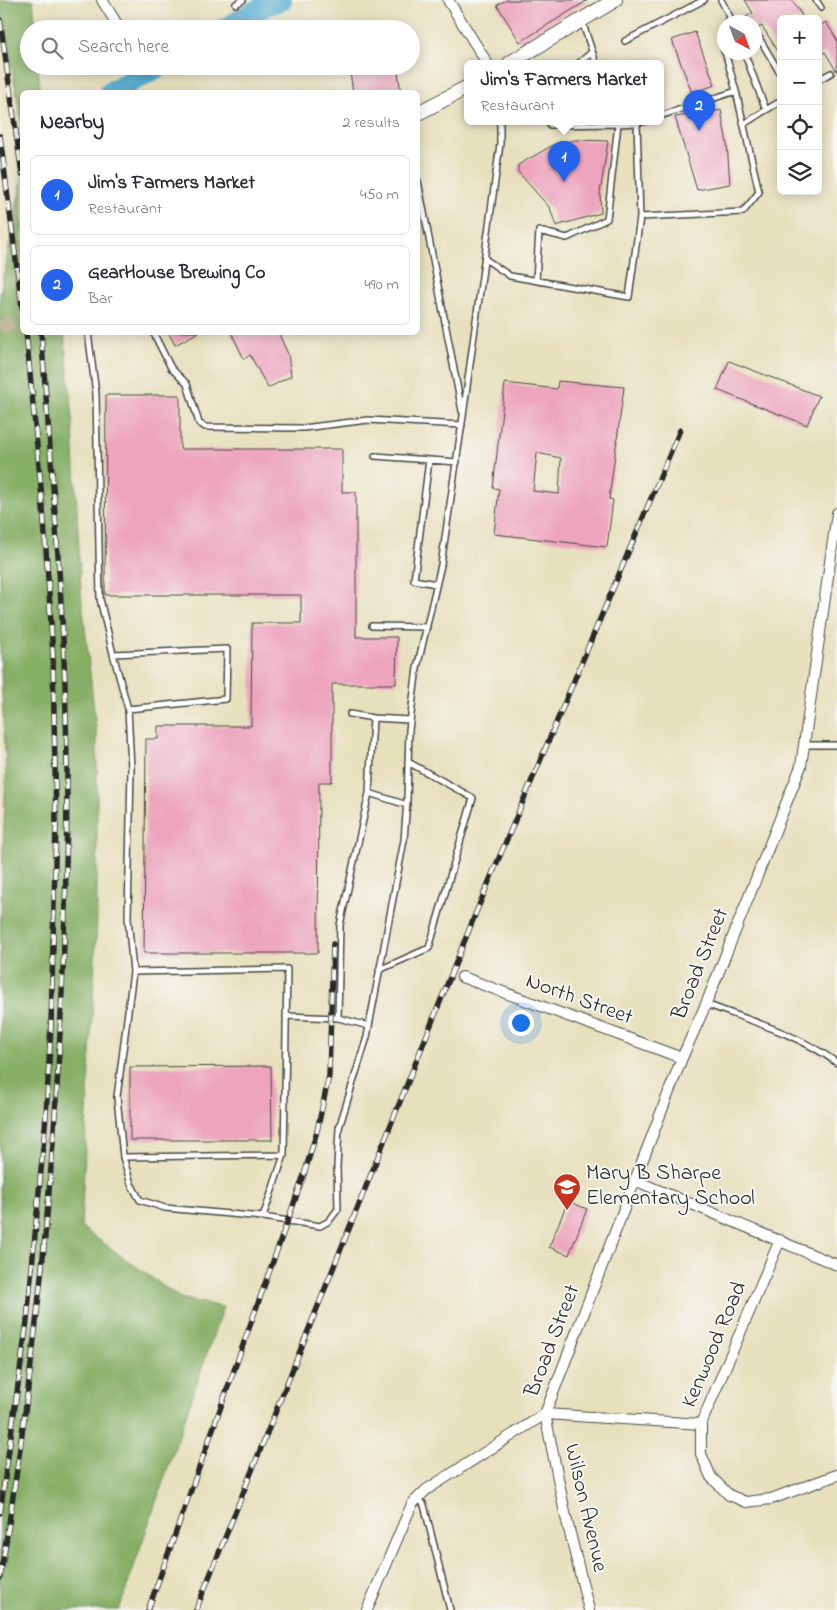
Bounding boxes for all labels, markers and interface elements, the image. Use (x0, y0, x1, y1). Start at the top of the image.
north arrow (717, 15, 762, 60)
map controls (777, 15, 822, 195)
button: + (777, 15, 822, 60)
search box (20, 20, 420, 75)
icon: search (38, 34, 66, 62)
text: Search here (78, 34, 169, 61)
popup (464, 60, 664, 125)
button: − (777, 60, 822, 105)
text: Jim's Farmers Market (481, 67, 647, 94)
pin: 2 (683, 90, 715, 131)
text: Restaurant (481, 94, 555, 118)
button: locate (777, 105, 822, 150)
text: Nearby (40, 108, 104, 138)
text: 2 results (342, 111, 400, 135)
pin: 1 (548, 141, 580, 182)
button: layers (777, 150, 822, 195)
text: Jim's Farmers Market (88, 170, 255, 197)
text: 1 (54, 183, 60, 207)
text: 450 m (360, 183, 399, 207)
text: Restaurant (88, 197, 162, 221)
text: GearHouse Brewing Co (88, 260, 265, 287)
text: 2 (53, 273, 61, 297)
text: 490 m (364, 273, 399, 297)
text: Bar (88, 287, 112, 311)
street label: Broad Street (664, 903, 738, 1026)
street label: North Street (521, 966, 638, 1034)
your location (508, 1010, 534, 1036)
place label: Mary B Sharpe Elementary School (586, 1158, 755, 1216)
school or university icon: Mary B Sharpe Elementary School (552, 1172, 582, 1211)
street label: Kenwood Road (674, 1277, 756, 1413)
street label: Broad Street (517, 1280, 589, 1403)
street label: Wilson Avenue (555, 1441, 615, 1575)

